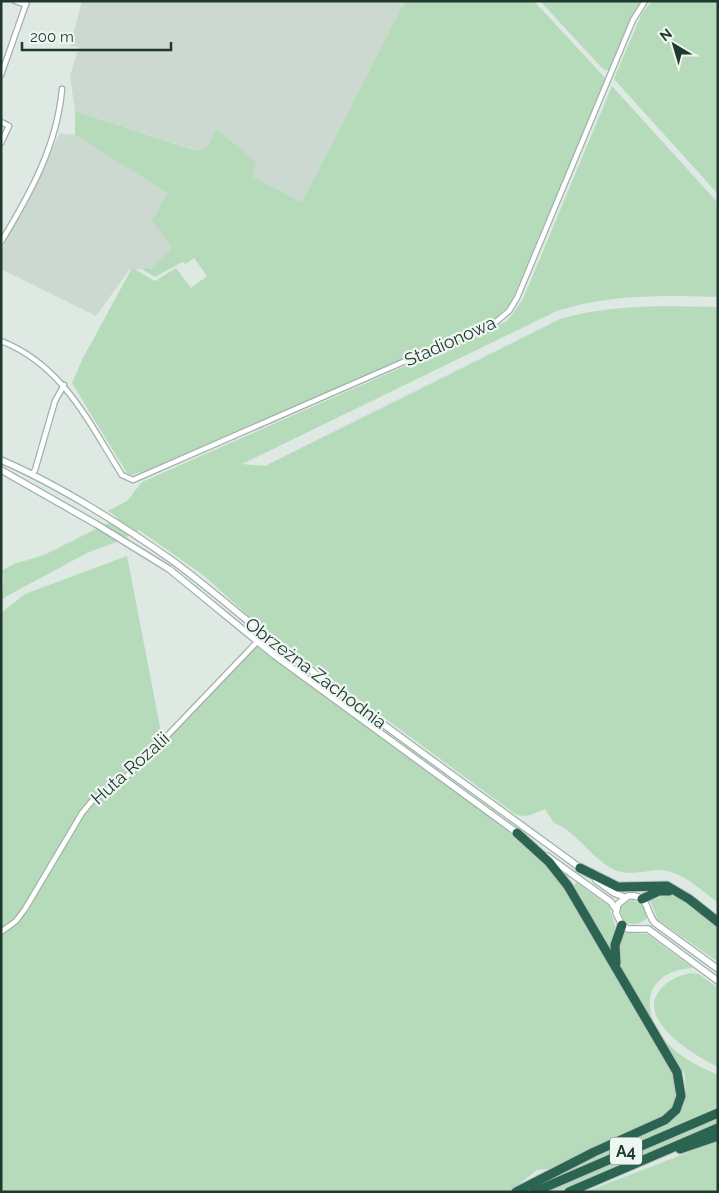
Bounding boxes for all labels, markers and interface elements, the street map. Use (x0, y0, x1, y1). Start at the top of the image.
scale bar (22, 20, 171, 52)
north arrow (649, 20, 699, 70)
text: N (657, 25, 675, 44)
text: 200 m (30, 28, 74, 46)
street label: Stadionowa (401, 312, 499, 370)
street label: Obrzeżna Zachodnia (241, 613, 391, 733)
street label: Huta Rozalii (87, 727, 173, 809)
road number: A4 (610, 1138, 642, 1164)

